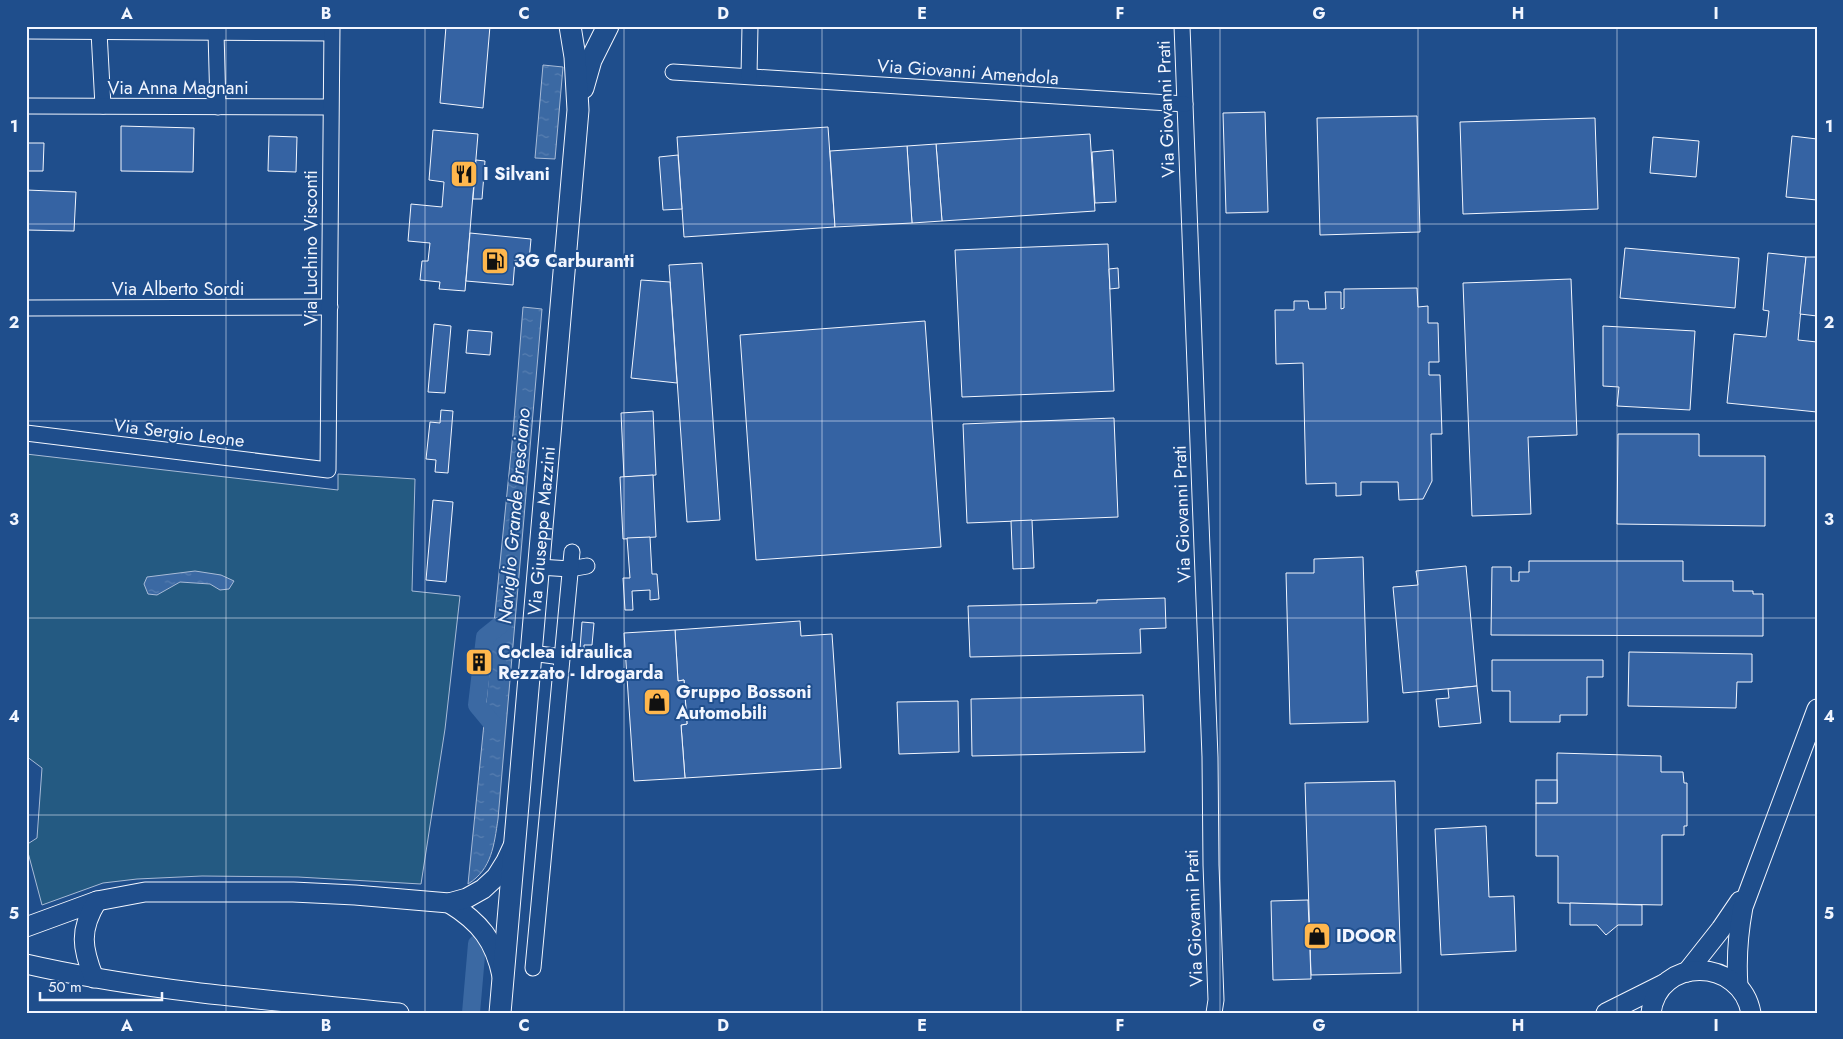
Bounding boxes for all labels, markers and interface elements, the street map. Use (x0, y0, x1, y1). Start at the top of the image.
text: A (120, 2, 133, 25)
text: B (321, 2, 331, 25)
text: C (518, 2, 530, 25)
text: D (717, 2, 729, 25)
text: E (917, 2, 927, 25)
text: F (1116, 2, 1124, 25)
text: G (1312, 2, 1326, 25)
text: H (1512, 2, 1524, 25)
text: I (1713, 2, 1719, 25)
street label: Via Giovanni Prati (1151, 40, 1181, 178)
street label: Via Giovanni Amendola (876, 53, 1060, 91)
street label: Via Anna Magnani (107, 75, 249, 101)
text: 1 (10, 115, 18, 138)
text: 1 (1825, 115, 1833, 138)
restaurant icon: I Silvani (449, 159, 479, 189)
place label: I Silvani (483, 161, 550, 187)
street label: Via Luchino Visconti (298, 170, 324, 326)
fuel station icon: 3G Carburanti (480, 246, 510, 276)
place label: 3G Carburanti (514, 248, 635, 274)
street label: Via Alberto Sordi (112, 276, 244, 302)
text: 2 (9, 311, 19, 334)
text: 2 (1824, 311, 1834, 334)
water label: Naviglio Grande Bresciano (491, 407, 537, 625)
street label: Via Sergio Leone (112, 412, 246, 454)
street label: Via Giuseppe Mazzini (521, 445, 562, 616)
street label: Via Giovanni Prati (1167, 445, 1197, 583)
text: 3 (9, 508, 19, 531)
text: 3 (1824, 508, 1834, 531)
place label: Coclea idraulica Rezzato - Idrogarda (498, 639, 663, 686)
building icon: Coclea idraulica Rezzato - Idrogarda (464, 647, 494, 677)
place label: Gruppo Bossoni Automobili (675, 679, 812, 726)
shop icon: Gruppo Bossoni Automobili (642, 687, 672, 717)
text: 4 (8, 705, 20, 728)
text: 4 (1823, 705, 1835, 728)
street label: Via Giovanni Prati (1179, 849, 1209, 987)
text: 5 (9, 902, 19, 925)
text: 5 (1824, 902, 1834, 925)
shop icon: IDOOR (1302, 921, 1332, 951)
place label: IDOOR (1336, 923, 1397, 949)
scale bar (40, 969, 162, 1001)
text: 50 m (48, 976, 82, 998)
text: A (120, 1014, 133, 1037)
text: B (321, 1014, 331, 1037)
text: C (518, 1014, 530, 1037)
text: D (717, 1014, 729, 1037)
text: E (917, 1014, 927, 1037)
text: F (1116, 1014, 1124, 1037)
text: G (1312, 1014, 1326, 1037)
text: H (1512, 1014, 1524, 1037)
text: I (1713, 1014, 1719, 1037)

